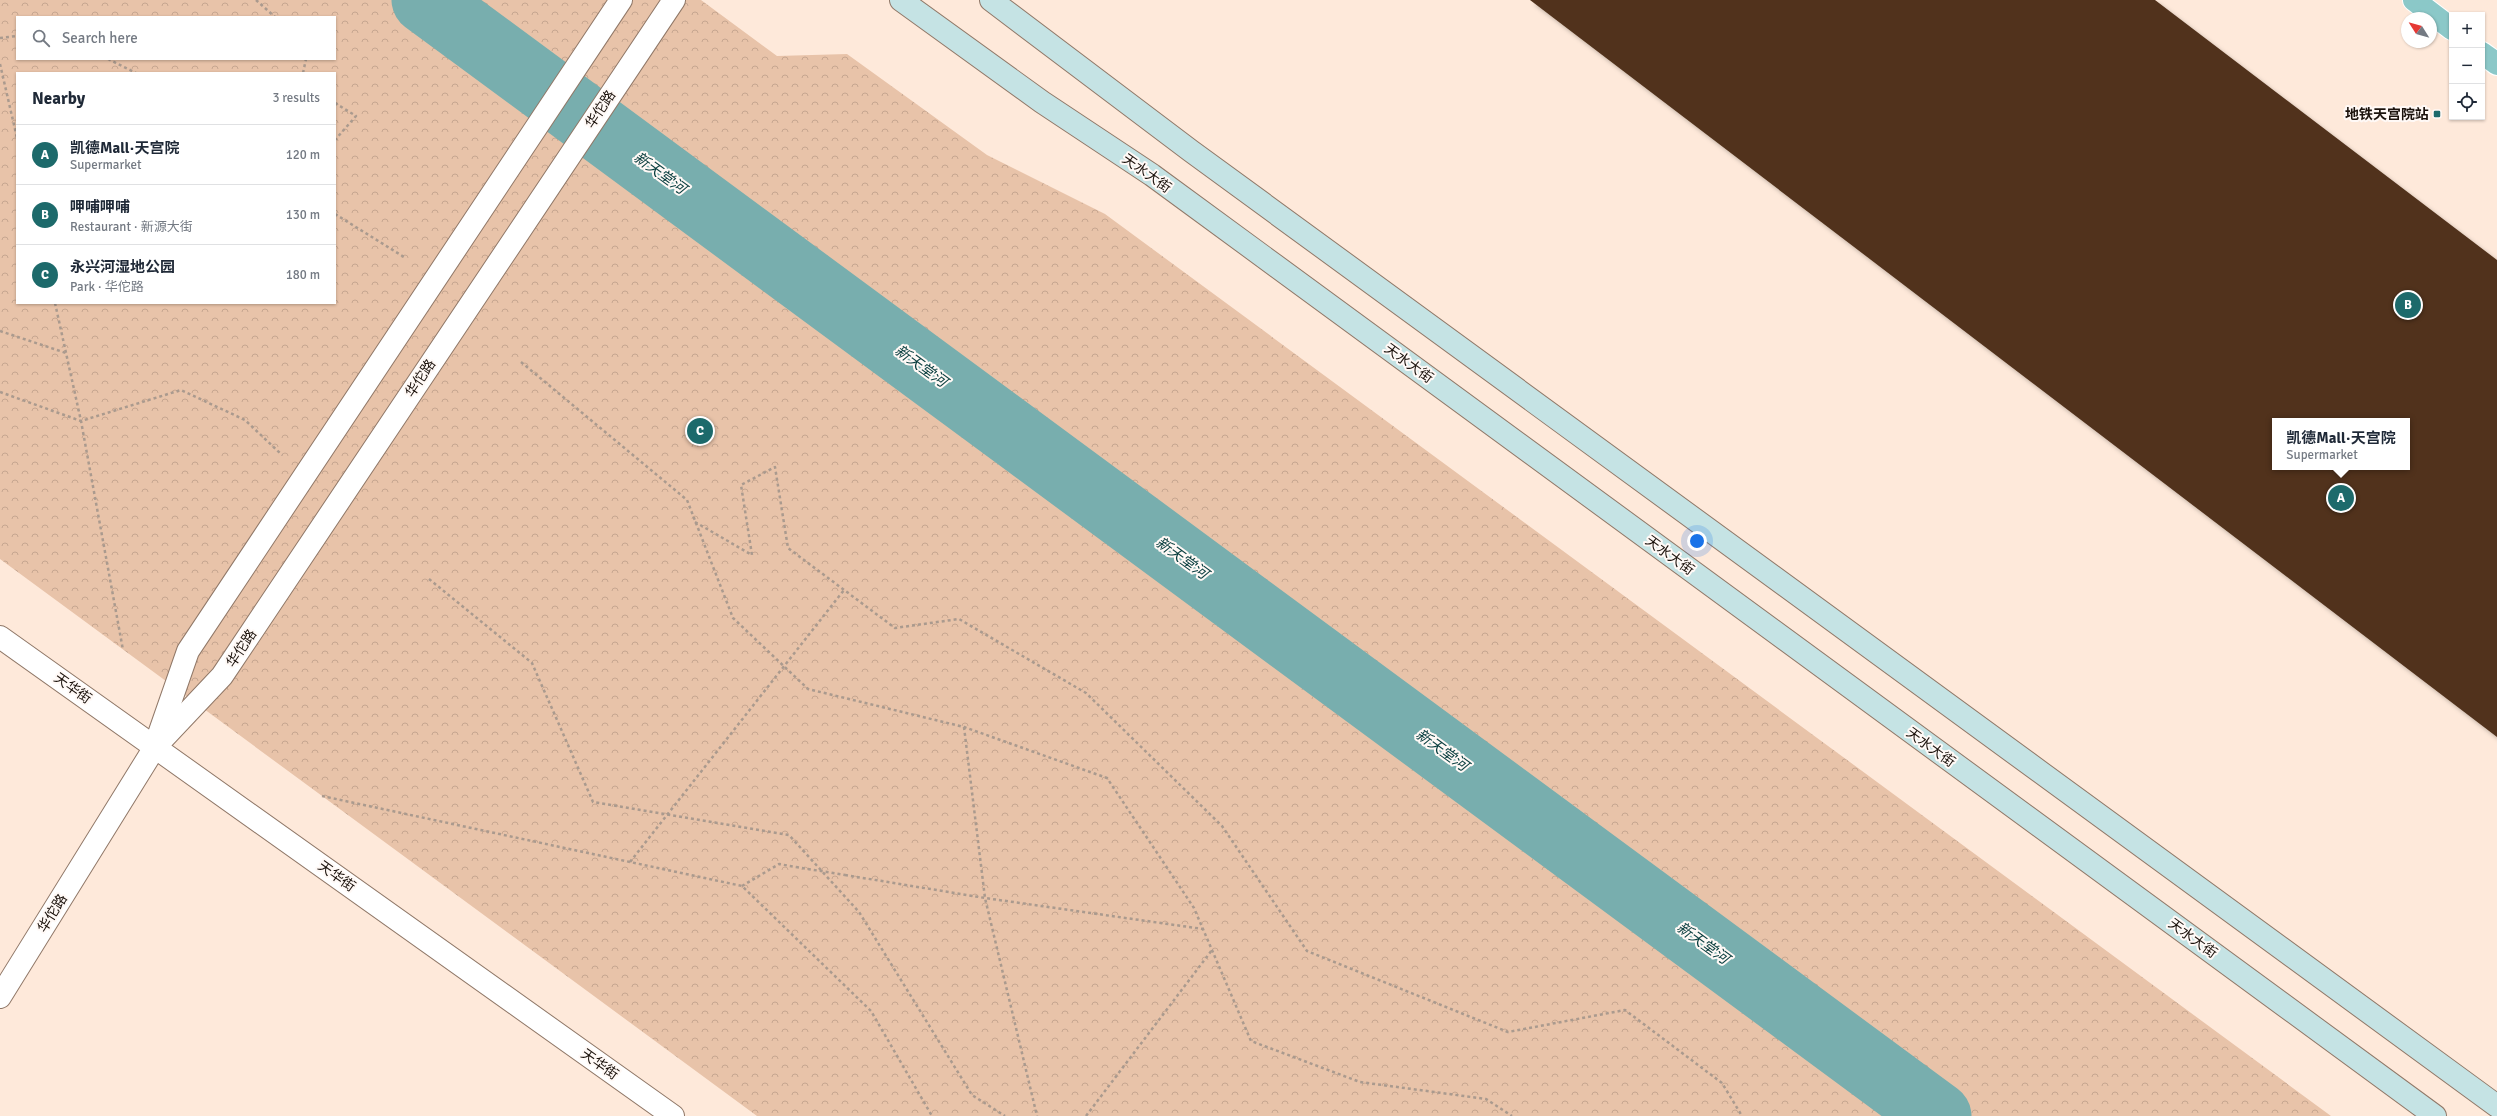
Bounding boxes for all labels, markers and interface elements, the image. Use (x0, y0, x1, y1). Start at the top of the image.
north arrow (2401, 12, 2437, 48)
map controls (2449, 12, 2485, 120)
button: + (2449, 12, 2485, 48)
search box (16, 16, 336, 60)
icon: search (30, 27, 52, 49)
text: Search here (62, 29, 138, 47)
button: − (2449, 48, 2485, 84)
button: locate (2449, 84, 2485, 120)
street label: 华佗路 (582, 87, 619, 131)
text: Nearby (32, 88, 85, 109)
text: 3 results (272, 90, 320, 106)
place label: 地铁天宫院站 (2345, 106, 2429, 123)
marker: 地铁天宫院站 (2432, 109, 2442, 119)
text: 凯德Mall·天宫院 (70, 139, 179, 157)
text: A (41, 147, 49, 163)
text: 120 m (286, 147, 320, 163)
water label: 新天堂河 (630, 148, 692, 200)
street label: 天水大街 (1119, 150, 1175, 196)
text: Supermarket (70, 157, 142, 173)
text: 呷哺呷哺 (70, 198, 130, 216)
text: B (41, 207, 49, 223)
text: 130 m (286, 207, 320, 223)
text: Restaurant · 新源大街 (70, 219, 193, 235)
text: 永兴河湿地公园 (70, 258, 175, 276)
text: C (41, 267, 49, 283)
text: 180 m (286, 267, 320, 283)
text: Park · 华佗路 (70, 279, 144, 295)
pin: B (2395, 290, 2421, 320)
street label: 天水大街 (1381, 340, 1436, 387)
water label: 新天堂河 (891, 341, 953, 393)
street label: 华佗路 (402, 356, 439, 400)
pin: C (687, 416, 713, 446)
popup (2272, 418, 2410, 470)
text: 凯德Mall·天宫院 (2286, 429, 2396, 447)
text: Supermarket (2286, 447, 2358, 463)
pin: A (2328, 483, 2354, 513)
your location (1687, 531, 1707, 551)
street label: 天水大街 (1642, 532, 1697, 579)
water label: 新天堂河 (1152, 533, 1214, 585)
street label: 华佗路 (223, 626, 260, 670)
street label: 天华街 (51, 669, 95, 707)
street label: 天水大街 (1903, 724, 1958, 771)
water label: 新天堂河 (1412, 725, 1474, 777)
street label: 天华街 (315, 857, 359, 895)
street label: 华佗路 (34, 891, 71, 936)
street label: 天水大街 (2165, 915, 2220, 962)
water label: 新天堂河 (1673, 918, 1735, 970)
street label: 天华街 (578, 1045, 622, 1083)

